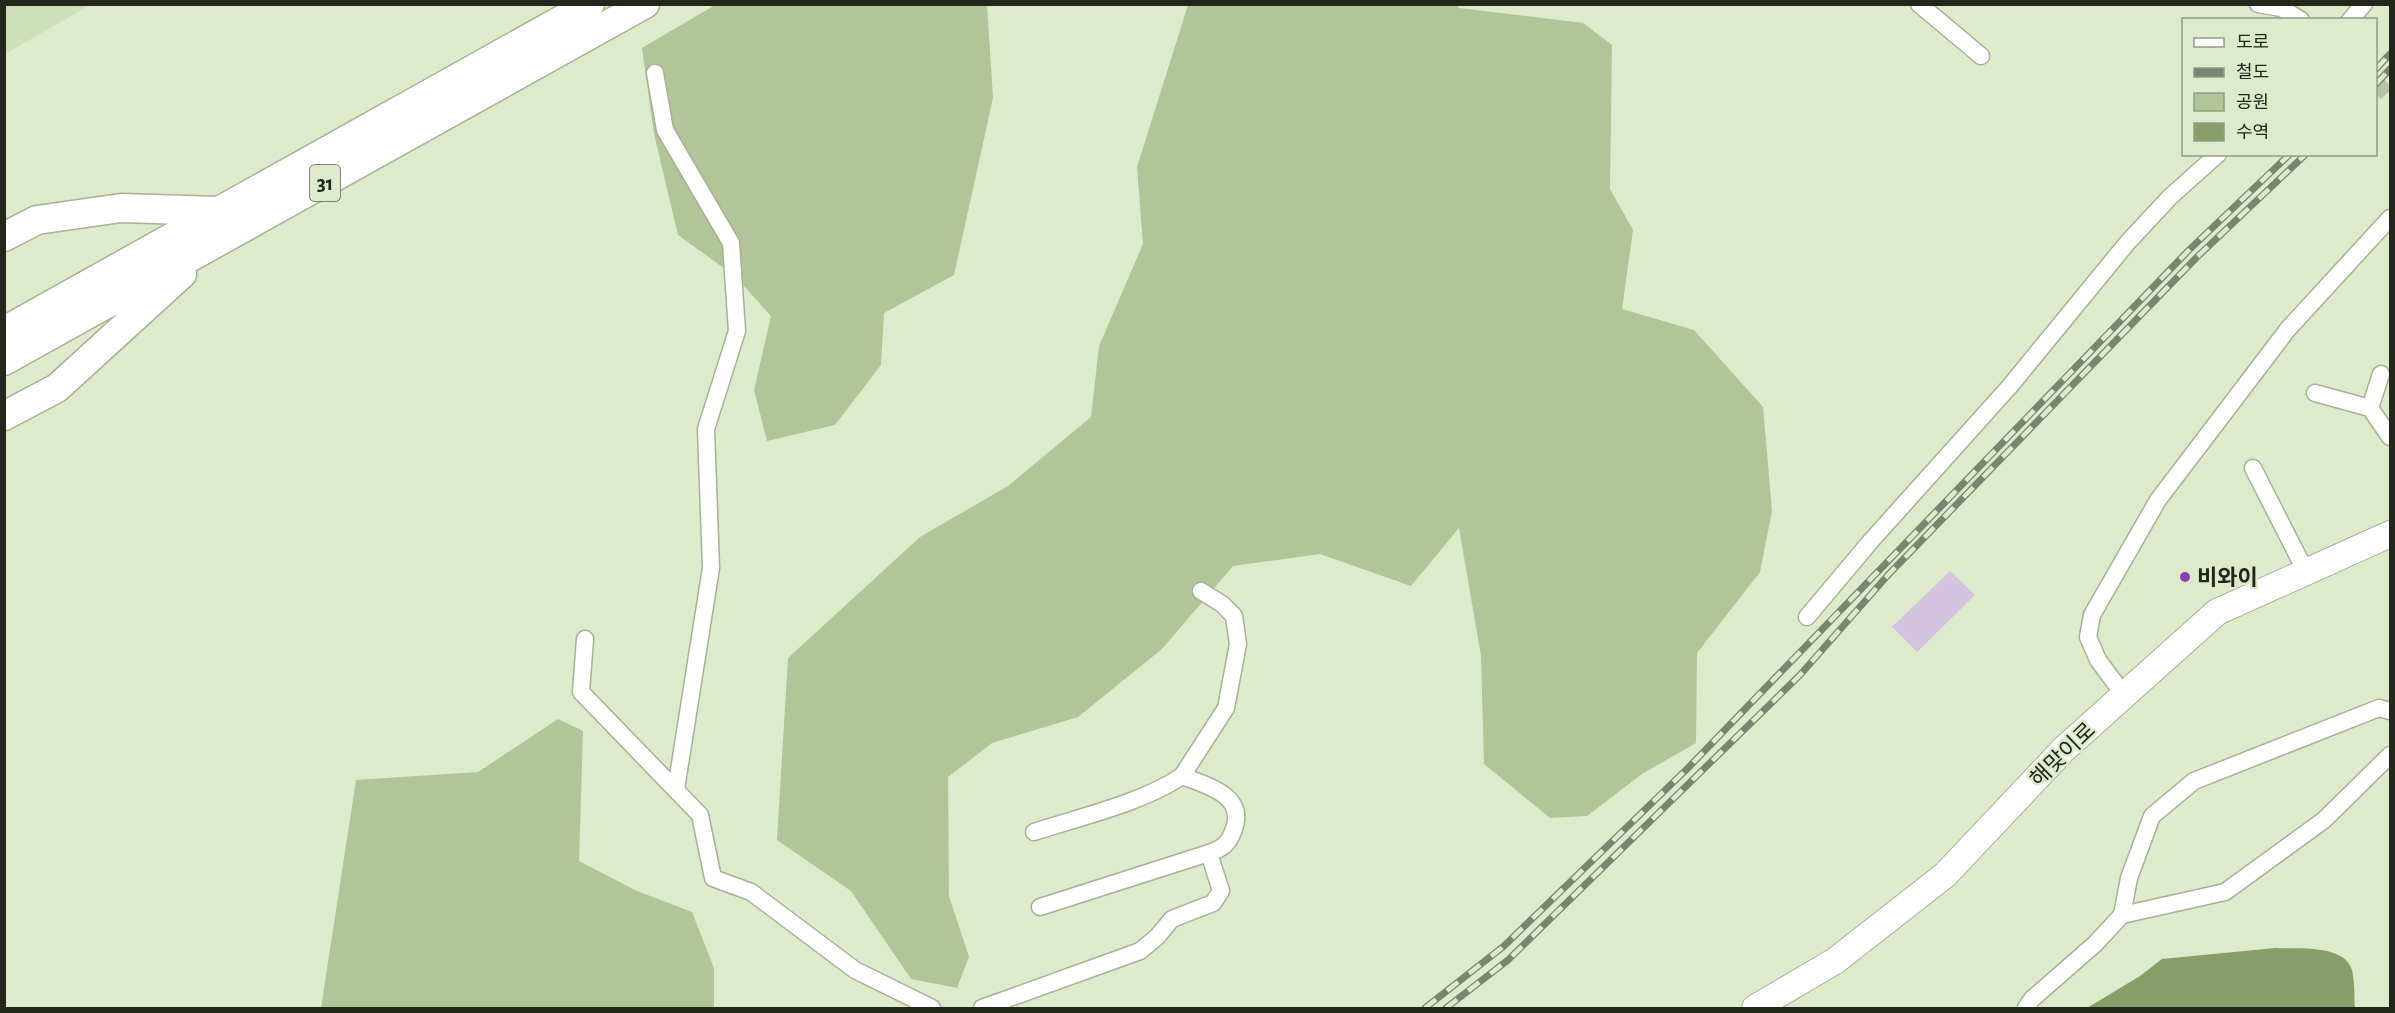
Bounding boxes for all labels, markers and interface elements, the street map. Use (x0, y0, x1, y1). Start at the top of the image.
legend (2182, 18, 2377, 156)
text: 도로 (2236, 34, 2269, 52)
text: 철도 (2236, 63, 2269, 82)
text: 공원 (2236, 93, 2269, 112)
text: 수역 (2236, 123, 2269, 142)
road number: 31 (310, 165, 340, 201)
place label: 비와이 (2197, 566, 2258, 589)
marker: 비와이 (2178, 570, 2192, 584)
street label: 해맞이로 (2025, 718, 2099, 791)

